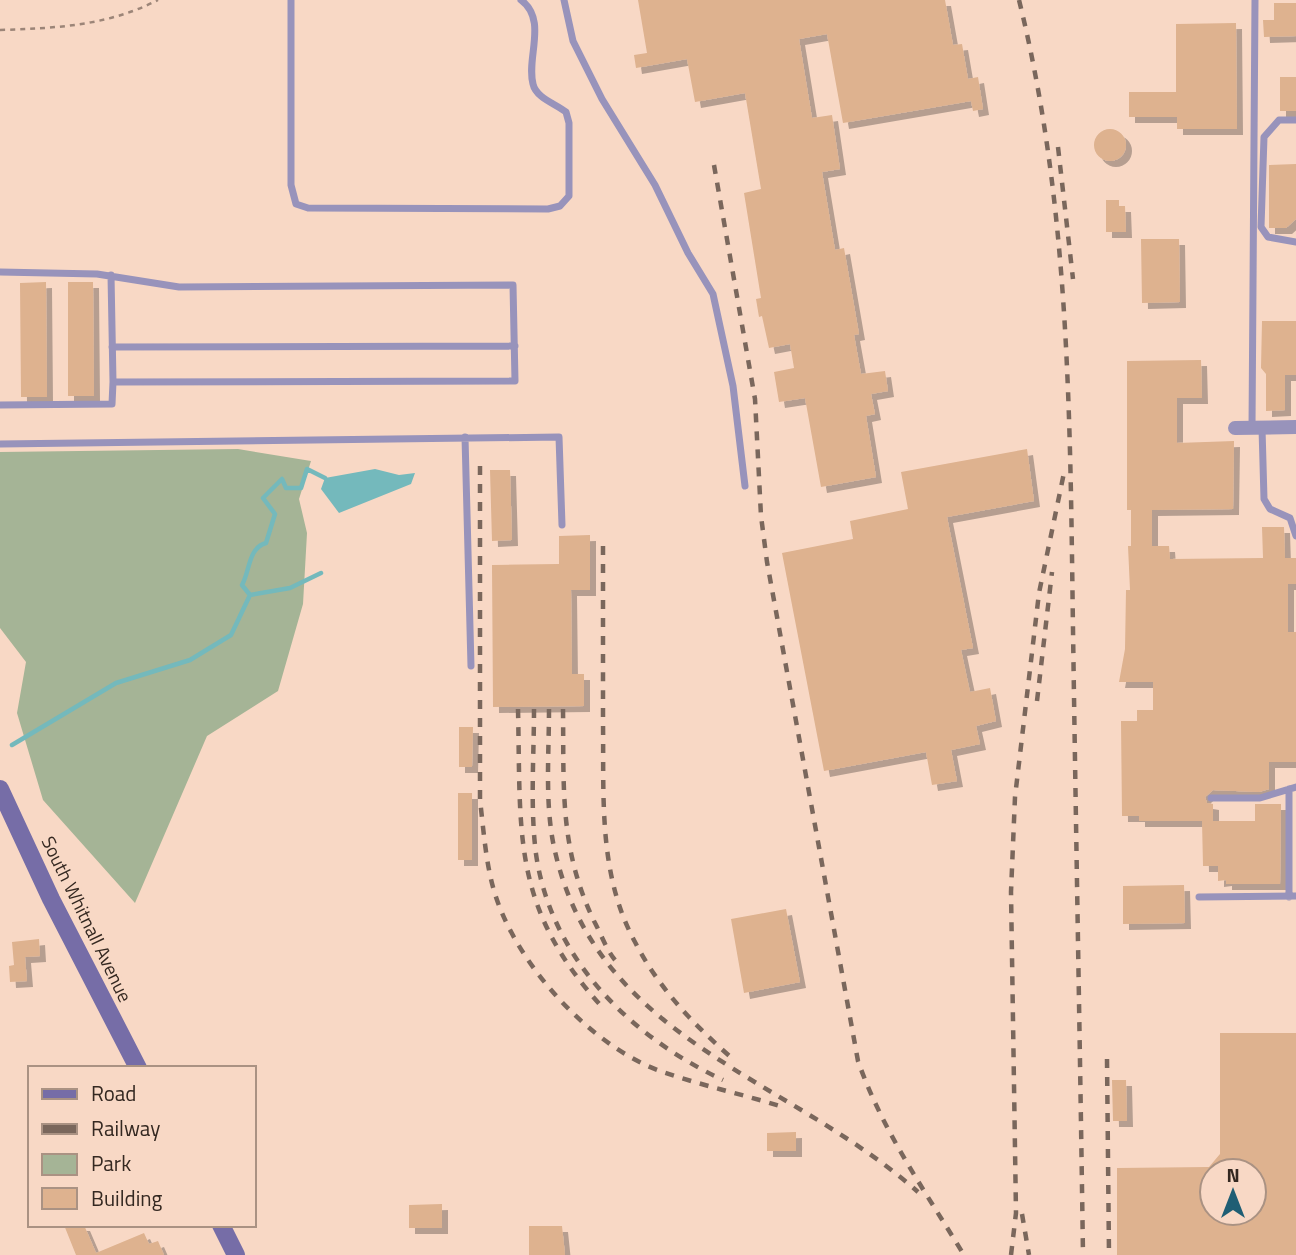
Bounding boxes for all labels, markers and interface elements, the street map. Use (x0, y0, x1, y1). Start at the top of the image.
street label: South Whitnall Avenue (35, 831, 140, 1007)
legend (28, 1066, 256, 1227)
text: Road (91, 1077, 136, 1109)
text: Railway (91, 1112, 160, 1144)
text: Park (91, 1147, 131, 1179)
north arrow (1198, 1157, 1268, 1227)
text: N (1226, 1160, 1240, 1189)
text: Building (91, 1182, 163, 1214)

